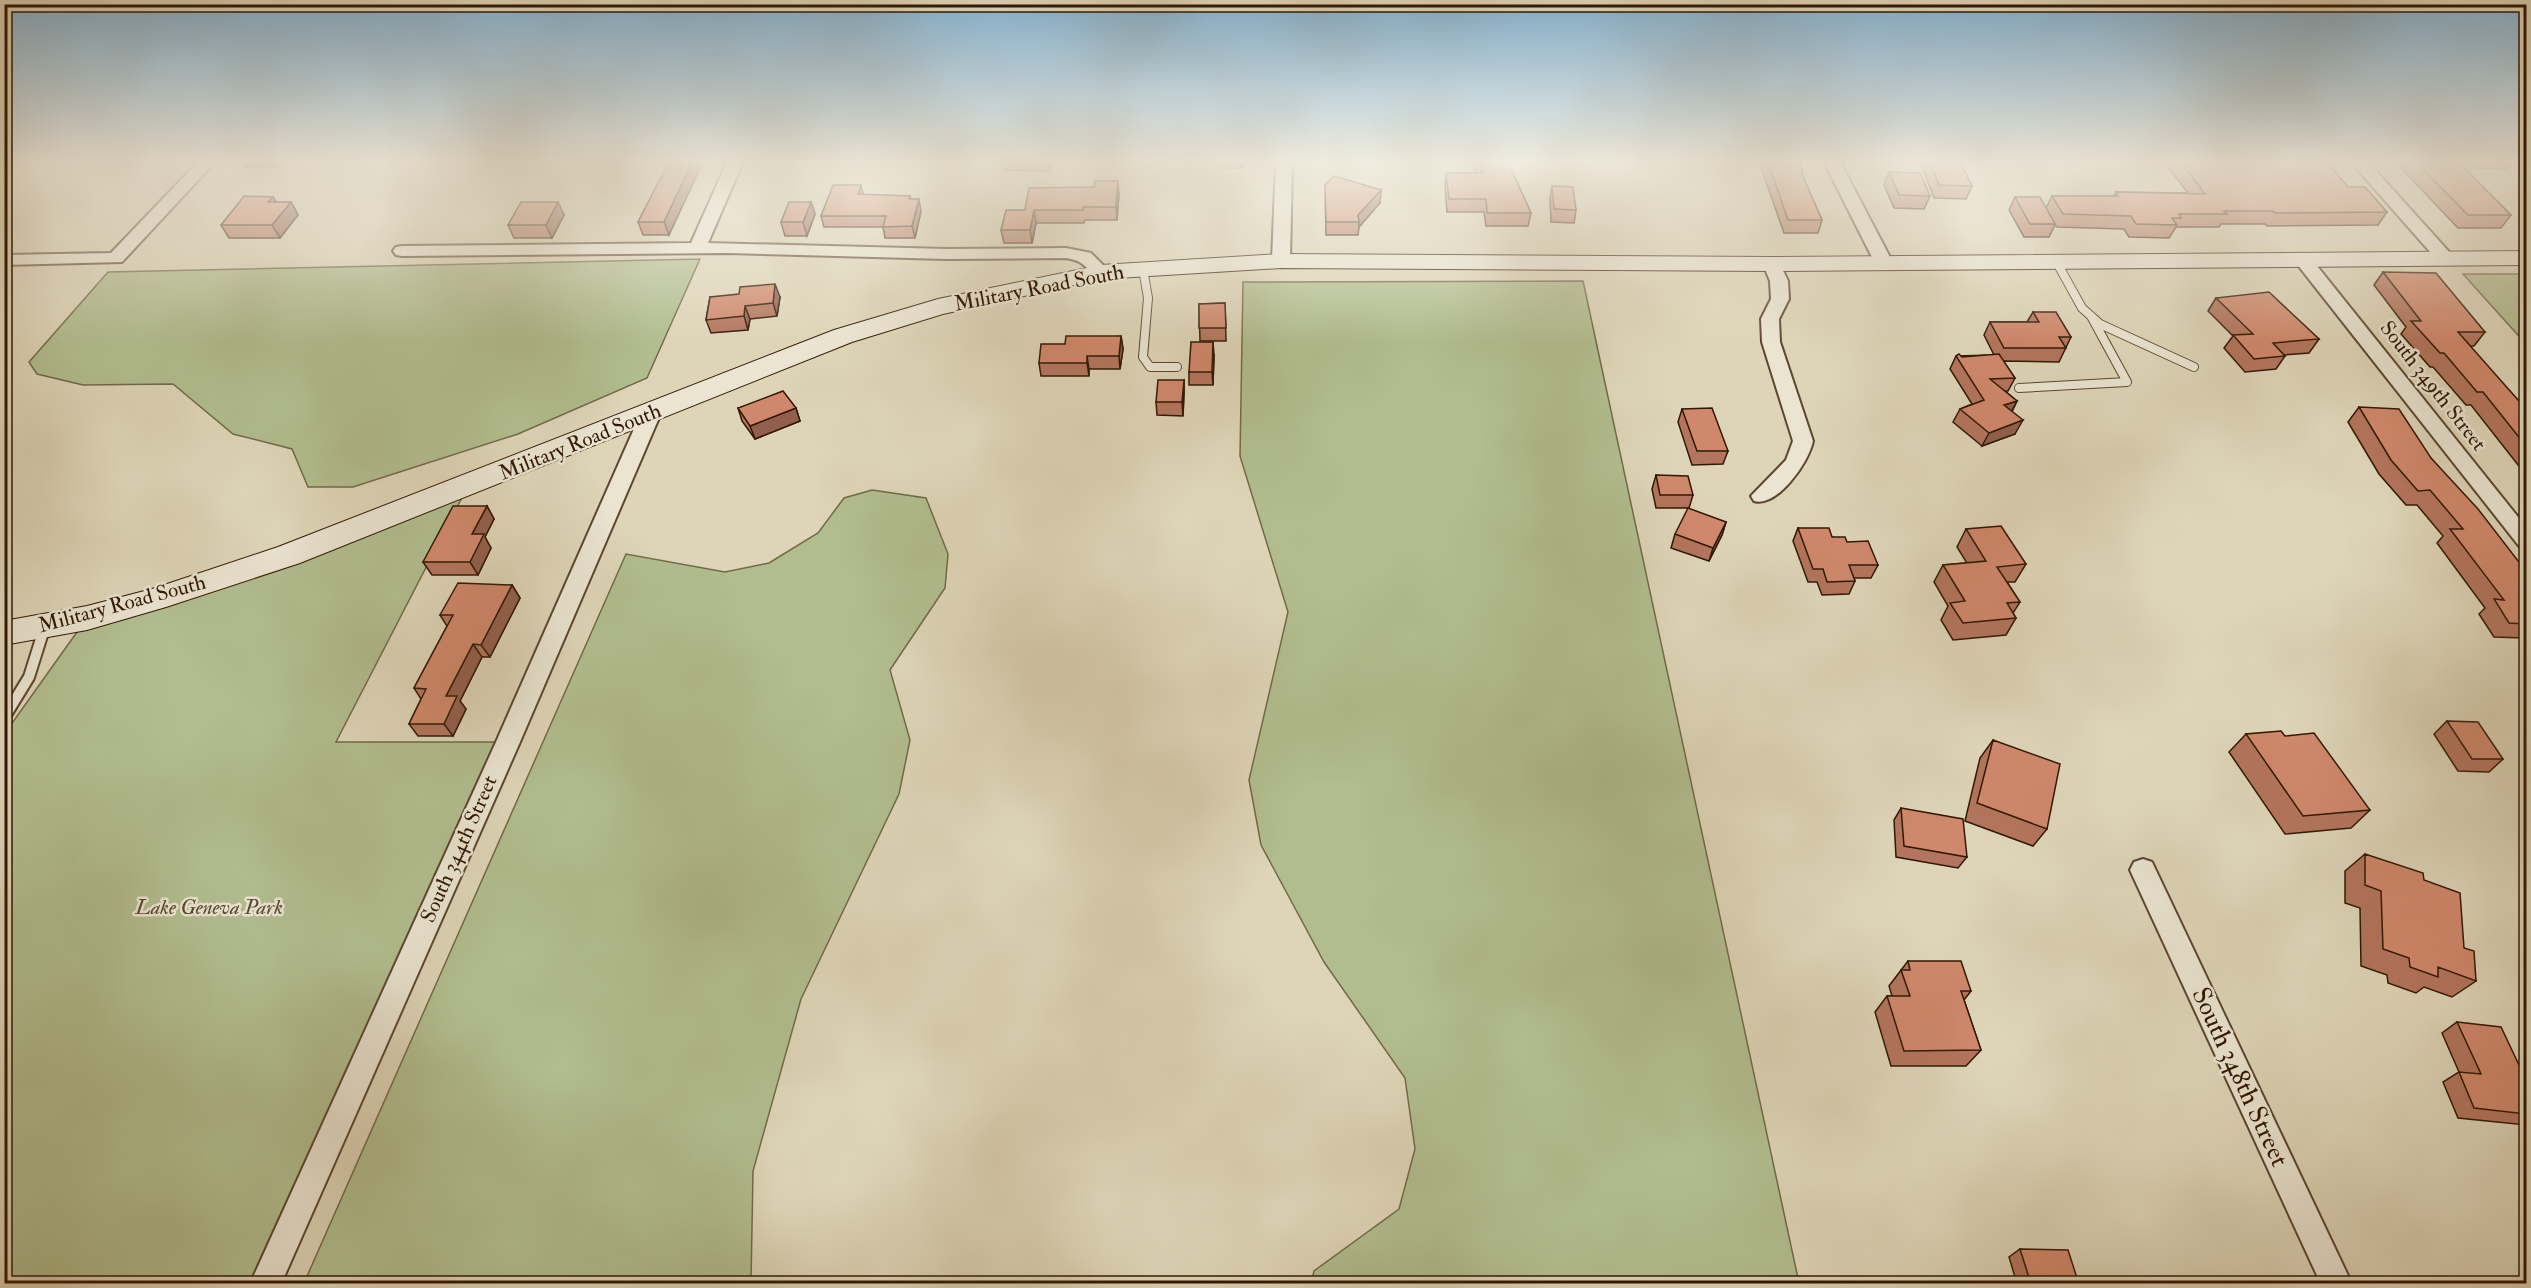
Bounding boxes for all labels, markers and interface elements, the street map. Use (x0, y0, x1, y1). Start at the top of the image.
street label: Military Road South (952, 258, 1126, 318)
street label: South 349th Street (2374, 316, 2492, 457)
street label: Military Road South (495, 397, 665, 487)
street label: Military Road South (35, 569, 209, 639)
street label: South 344th Street (414, 771, 504, 927)
park label: Lake Geneva Park (134, 894, 283, 921)
street label: South 348th Street (2184, 982, 2296, 1172)

